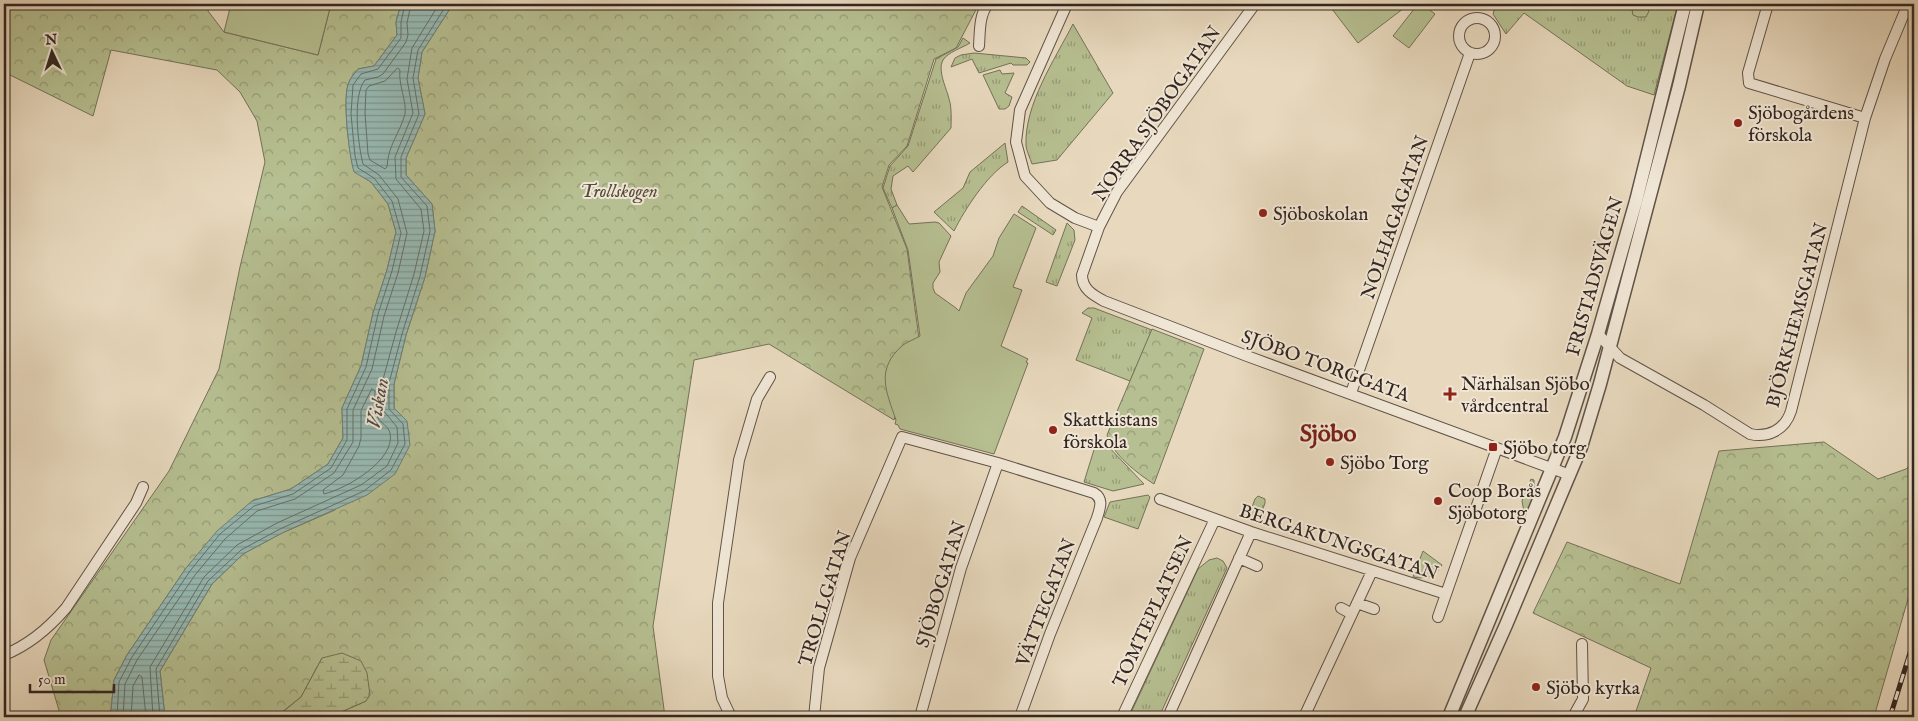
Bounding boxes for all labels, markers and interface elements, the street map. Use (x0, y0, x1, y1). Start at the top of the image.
street label: NORRA SJÖBOGATAN (1088, 22, 1227, 206)
north arrow (28, 28, 78, 78)
text: N (43, 31, 58, 49)
place label: Sjöbogårdens förskola (1748, 102, 1854, 148)
marker: Sjöbogårdens förskola (1732, 117, 1744, 129)
street label: NOLHAGAGATAN (1357, 133, 1435, 303)
park label: Trollskogen (580, 180, 658, 204)
street label: FRISTADSVÄGEN (1562, 194, 1630, 359)
place label: Sjöboskolan (1273, 203, 1368, 227)
marker: Sjöboskolan (1257, 207, 1269, 219)
street label: BJÖRKHEMSGATAN (1762, 220, 1834, 411)
street label: SJÖBO TORGGATA (1238, 325, 1414, 409)
place label: Närhälsan Sjöbo vårdcentral (1461, 373, 1590, 419)
water label: Viskan (362, 376, 395, 430)
marker: Närhälsan Sjöbo vårdcentral (1443, 387, 1457, 401)
place label: Skattkistans förskola (1063, 409, 1158, 455)
district label: Sjöbo (1300, 419, 1356, 450)
marker: Skattkistans förskola (1047, 424, 1059, 436)
place label: Sjöbo torg (1503, 437, 1587, 461)
marker: Sjöbo torg (1487, 441, 1499, 453)
place label: Sjöbo Torg (1340, 452, 1429, 476)
marker: Sjöbo Torg (1324, 456, 1336, 468)
place label: Coop Borås Sjöbotorg (1448, 480, 1541, 526)
marker: Coop Borås Sjöbotorg (1432, 495, 1444, 507)
street label: BERGAKUNGSGATAN (1236, 499, 1441, 586)
street label: SJÖBOGATAN (911, 518, 973, 651)
street label: TROLLGATAN (794, 528, 858, 669)
street label: TOMTEPLATSEN (1108, 532, 1199, 691)
street label: VÄTTEGATAN (1011, 535, 1082, 671)
scale bar (30, 661, 114, 693)
text: 50 m (38, 670, 66, 689)
place label: Sjöbo kyrka (1546, 677, 1641, 701)
marker: Sjöbo kyrka (1530, 681, 1542, 693)

